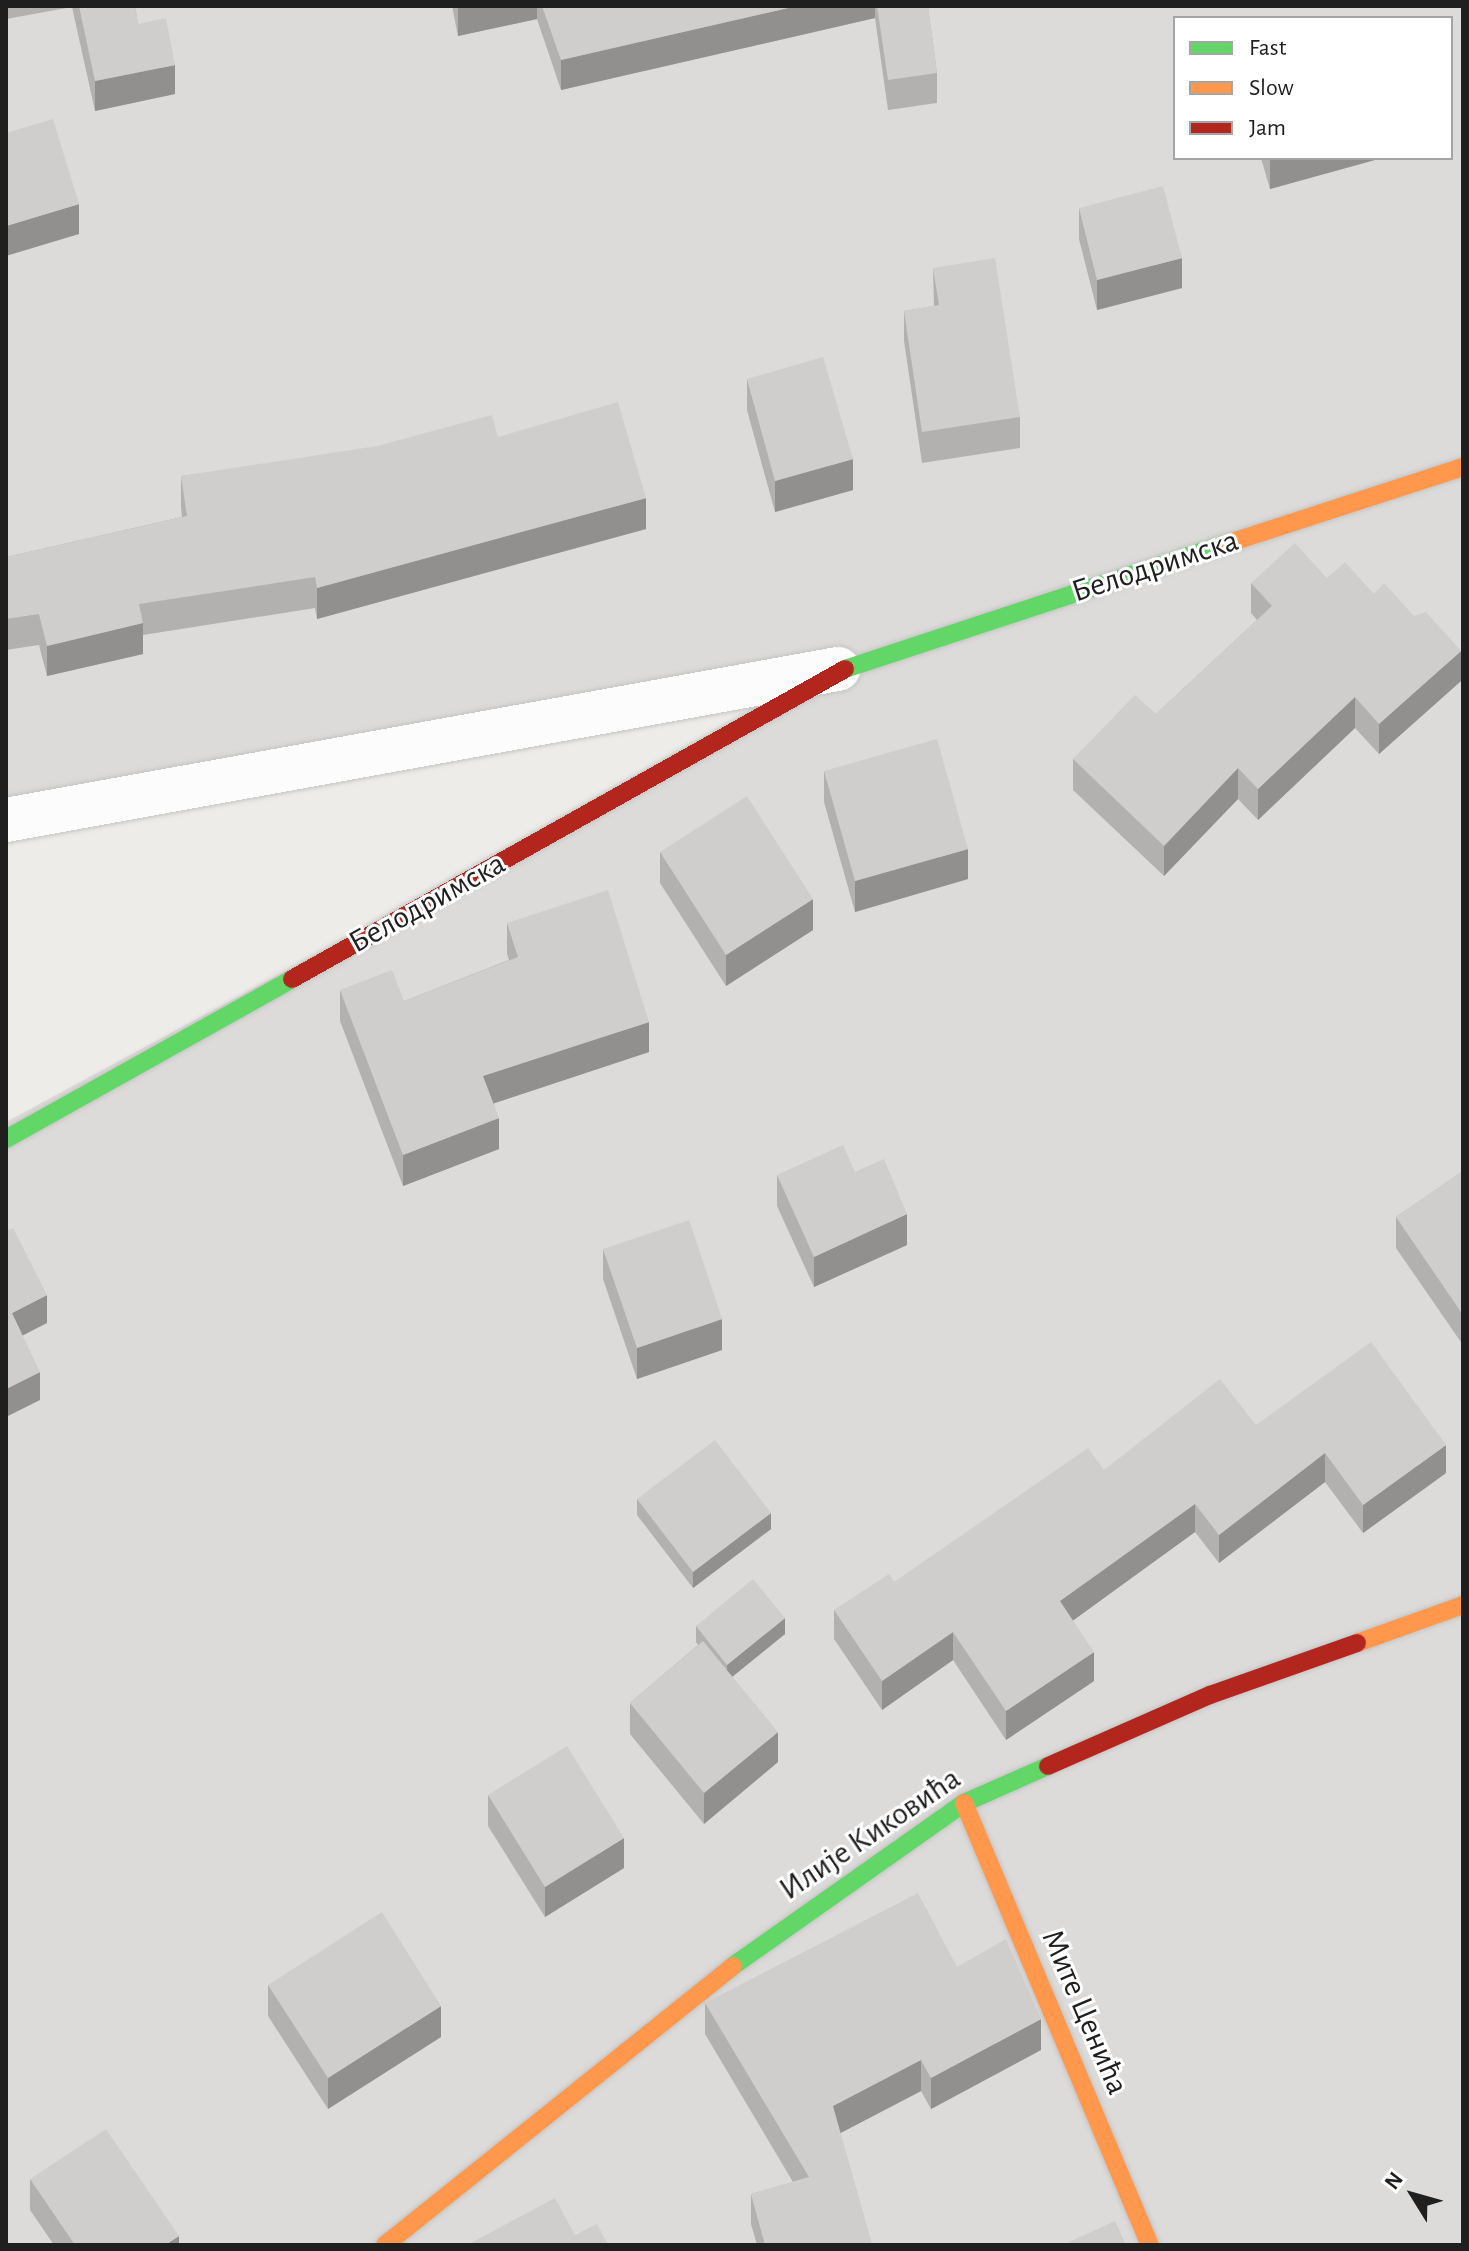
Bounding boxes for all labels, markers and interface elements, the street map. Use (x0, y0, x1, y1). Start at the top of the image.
legend (1173, 16, 1453, 160)
text: Fast (1249, 36, 1286, 60)
text: Slow (1249, 76, 1294, 100)
text: Jam (1249, 116, 1286, 140)
street label: Белодримска (1067, 521, 1243, 611)
street label: Белодримска (342, 844, 512, 962)
street label: Илије Киковића (772, 1759, 968, 1909)
street label: Мите Ценића (1033, 1924, 1137, 2100)
north arrow (1373, 2155, 1453, 2235)
text: N (1380, 2168, 1407, 2193)

